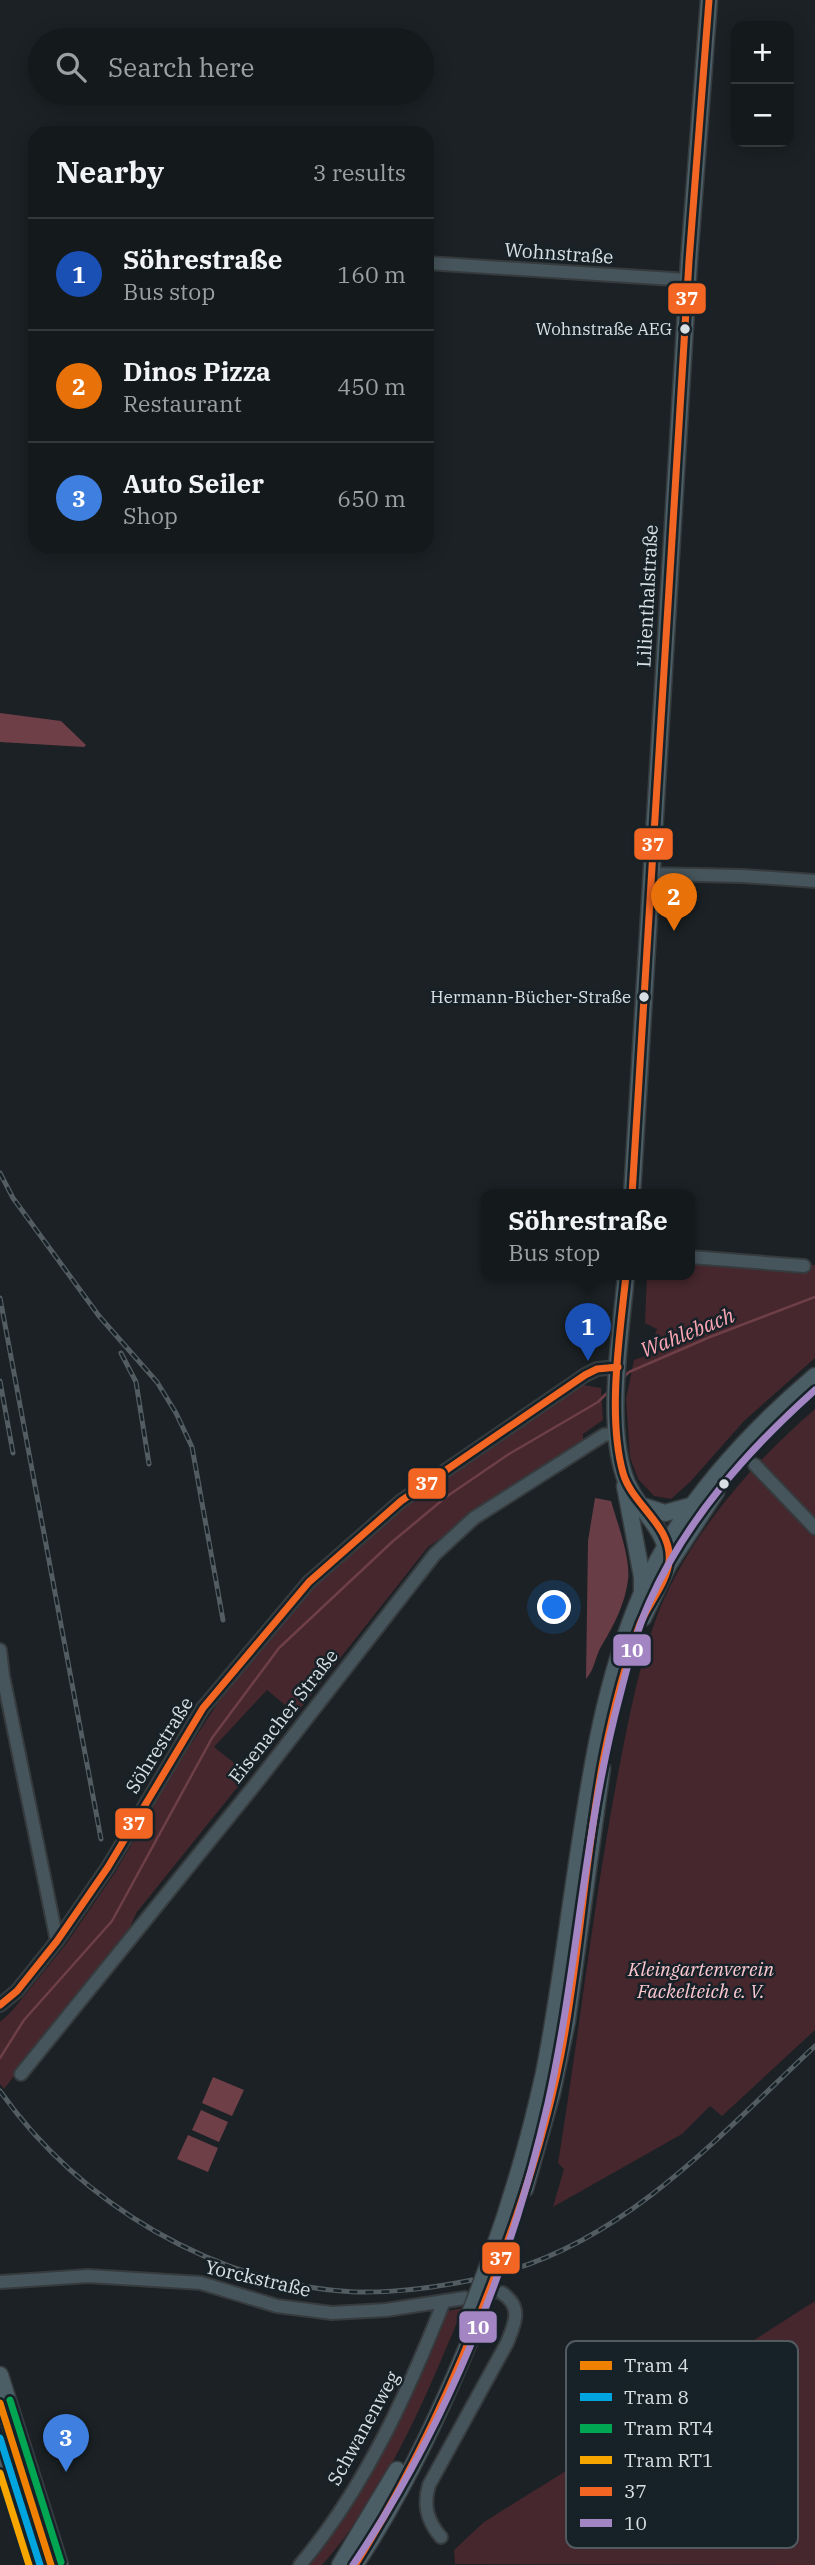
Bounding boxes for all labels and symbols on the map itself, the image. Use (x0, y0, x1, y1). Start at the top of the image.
street label: Wohnstraße (504, 237, 614, 269)
line badge: 37 (667, 282, 707, 315)
text: 37 (676, 286, 698, 310)
place label: Wohnstraße AEG (535, 318, 672, 340)
marker: Wohnstraße AEG (678, 322, 692, 336)
street label: Lilienthalstraße (631, 524, 663, 668)
line badge: 37 (633, 827, 674, 861)
text: 37 (642, 832, 664, 856)
pin: 2 (651, 873, 697, 931)
place label: Hermann-Bücher-Straße (430, 986, 631, 1008)
marker: Hermann-Bücher-Straße (637, 990, 651, 1004)
water label: Wahlebach (636, 1300, 739, 1364)
pin: 1 (565, 1303, 611, 1361)
line badge: 37 (407, 1467, 447, 1500)
text: 37 (416, 1471, 438, 1495)
unlabelled marker (717, 1477, 731, 1491)
your location (537, 1590, 571, 1624)
line badge: 10 (612, 1633, 652, 1667)
text: 10 (621, 1638, 643, 1662)
street label: Eisenacher Straße (223, 1644, 343, 1788)
street label: Söhrestraße (120, 1692, 198, 1798)
line badge: 37 (114, 1807, 154, 1840)
text: 37 (123, 1811, 145, 1835)
park label: Kleingartenverein Fackelteich e. V. (627, 1957, 774, 2003)
line badge: 37 (481, 2241, 521, 2275)
text: 37 (490, 2246, 512, 2270)
street label: Yorckstraße (203, 2254, 313, 2302)
line badge: 10 (458, 2310, 498, 2344)
text: 10 (467, 2315, 489, 2339)
legend (566, 2341, 798, 2548)
text: Tram 4 (624, 2353, 689, 2377)
street label: Schwanenweg (322, 2366, 405, 2489)
text: Tram 8 (624, 2385, 689, 2409)
pin: 3 (43, 2414, 89, 2472)
text: Tram RT4 (624, 2416, 714, 2440)
text: Tram RT1 (624, 2448, 714, 2472)
text: 37 (624, 2479, 647, 2503)
text: 10 (624, 2511, 647, 2535)

